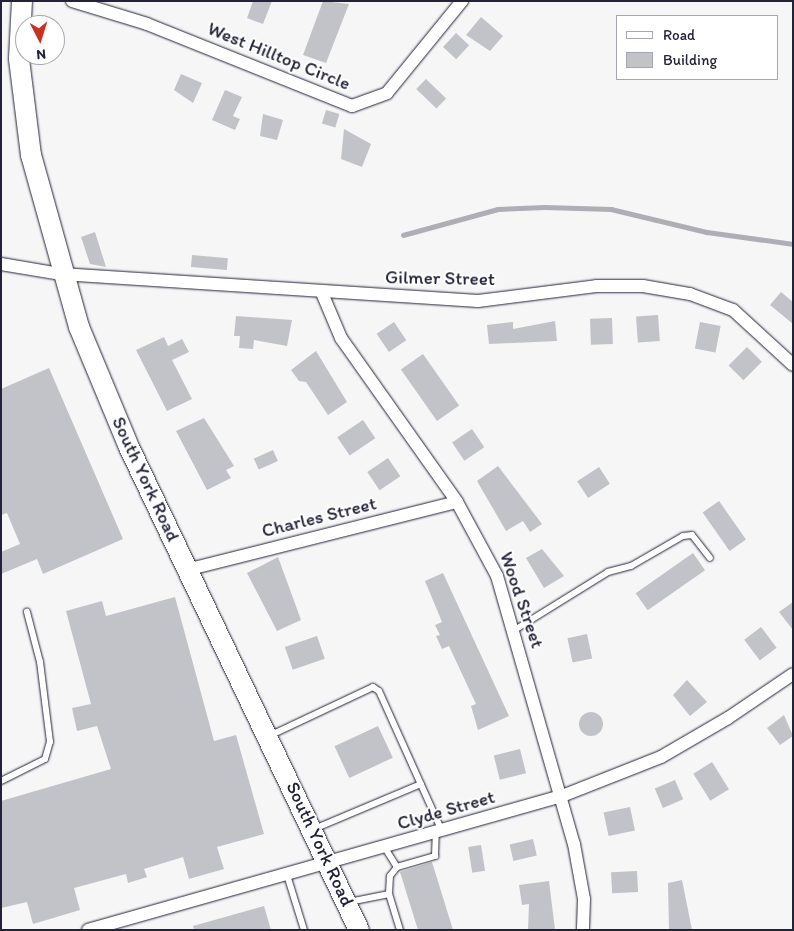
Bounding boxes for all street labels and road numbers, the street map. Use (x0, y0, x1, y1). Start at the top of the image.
street label: West Hilltop Circle (204, 17, 354, 95)
street label: Gilmer Street (385, 266, 495, 290)
street label: South York Road (107, 414, 185, 544)
street label: Charles Street (260, 492, 378, 542)
street label: Wood Street (495, 549, 549, 651)
street label: South York Road (281, 779, 359, 909)
street label: Clyde Street (395, 785, 497, 835)

